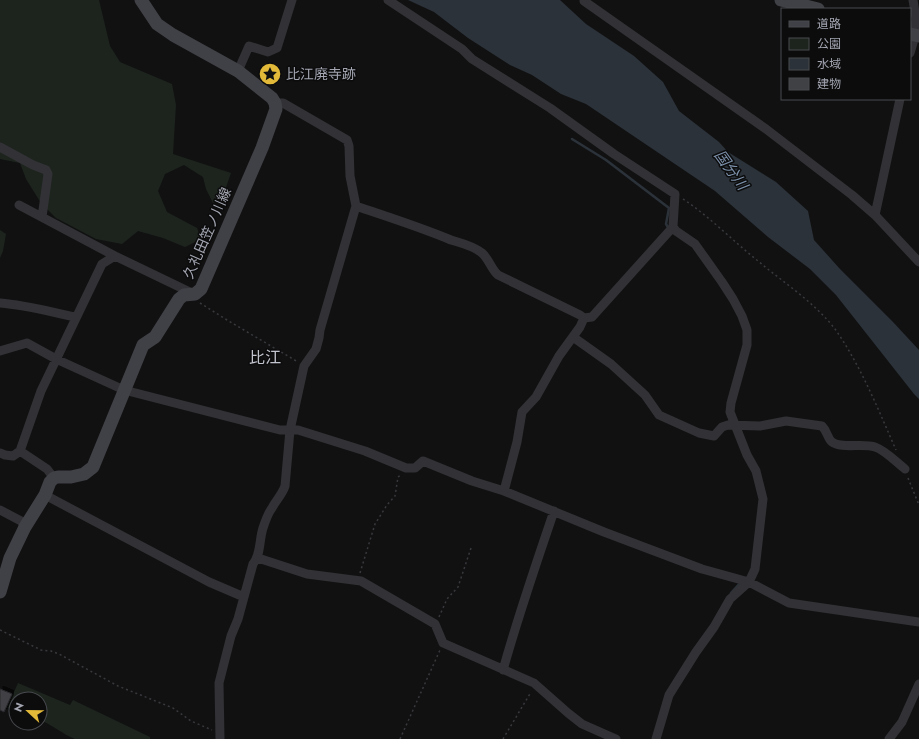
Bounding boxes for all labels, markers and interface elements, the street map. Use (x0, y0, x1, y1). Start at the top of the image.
legend (781, 8, 911, 100)
text: 道路 (817, 15, 841, 33)
text: 公園 (817, 35, 841, 53)
text: 水域 (817, 55, 841, 73)
place icon: 比江廃寺跡 (257, 61, 283, 87)
place label: 比江廃寺跡 (286, 64, 356, 84)
text: 建物 (817, 75, 841, 93)
water label: 国分川 (709, 145, 754, 196)
street label: 久礼田笠ノ川線 (178, 184, 236, 282)
district label: 比江 (249, 346, 281, 369)
north arrow (8, 691, 48, 731)
text: N (10, 700, 28, 714)

